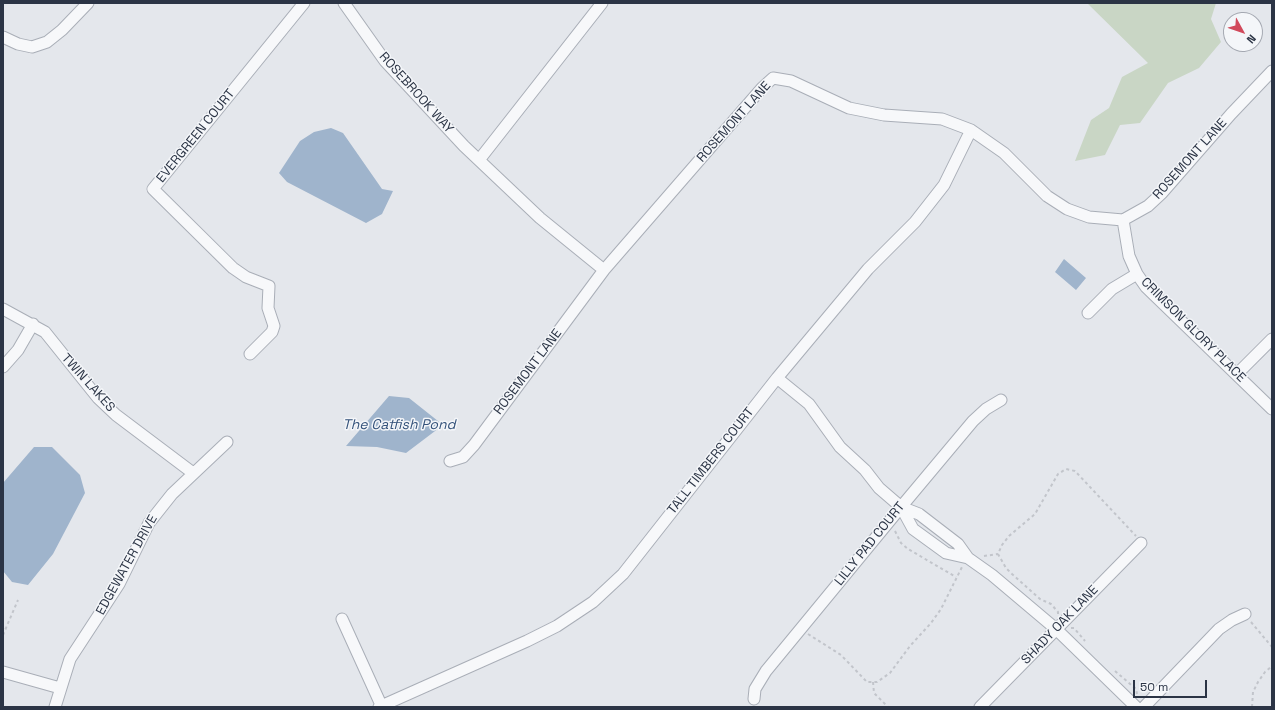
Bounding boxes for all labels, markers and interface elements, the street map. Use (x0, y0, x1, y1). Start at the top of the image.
north arrow (1223, 12, 1263, 52)
text: N (1244, 32, 1259, 46)
street label: ROSEBROOK WAY (375, 49, 457, 137)
street label: ROSEMONT LANE (694, 79, 774, 165)
street label: EVERGREEN COURT (154, 86, 238, 186)
street label: ROSEMONT LANE (1150, 116, 1230, 202)
street label: CRIMSON GLORY PLACE (1137, 274, 1249, 386)
street label: ROSEMONT LANE (491, 326, 565, 418)
street label: TWIN LAKES (58, 351, 118, 415)
street label: TALL TIMBERS COURT (664, 404, 758, 518)
water label: The Catfish Pond (342, 417, 456, 433)
street label: LILLY PAD COURT (832, 499, 908, 589)
street label: EDGEWATER DRIVE (93, 512, 161, 618)
street label: SHADY OAK LANE (1018, 582, 1102, 668)
scale bar (1135, 672, 1209, 698)
text: 50 m (1140, 679, 1168, 695)

